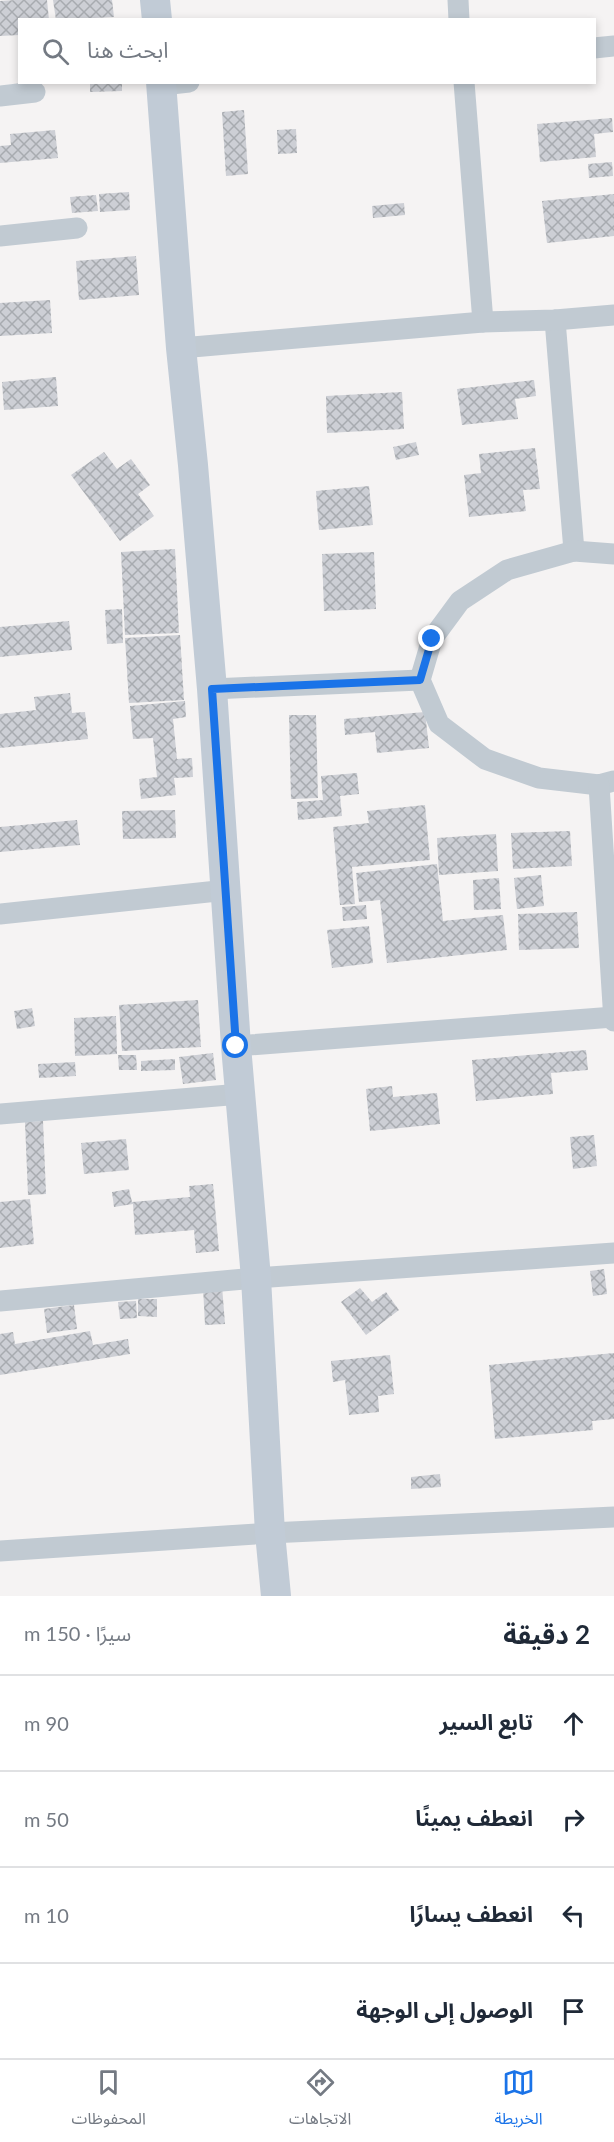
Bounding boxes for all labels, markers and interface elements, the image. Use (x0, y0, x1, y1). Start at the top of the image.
search box (18, 18, 596, 84)
icon: search (39, 35, 72, 68)
text: ابحث هنا (87, 36, 168, 63)
route end (418, 625, 444, 651)
route start (222, 1032, 248, 1058)
text: 2 دقيقة (503, 1618, 590, 1650)
text: سيرًا · 150 m (24, 1621, 131, 1645)
icon: ahead (557, 1707, 590, 1740)
text: تابع السير (439, 1708, 533, 1735)
text: 90 m (24, 1711, 69, 1735)
icon: right (557, 1803, 590, 1836)
text: انعطف يمينًا (415, 1804, 533, 1831)
text: 50 m (24, 1807, 69, 1831)
icon: left (557, 1899, 590, 1932)
text: انعطف يسارًا (409, 1900, 533, 1927)
text: 10 m (24, 1903, 69, 1927)
icon: arrive (557, 1995, 590, 2028)
text: الوصول إلى الوجهة (356, 1996, 533, 2023)
tab: المحفوظات (72, 2066, 146, 2136)
tab: الاتجاهات (289, 2066, 351, 2136)
tab: الخريطة (495, 2066, 542, 2136)

